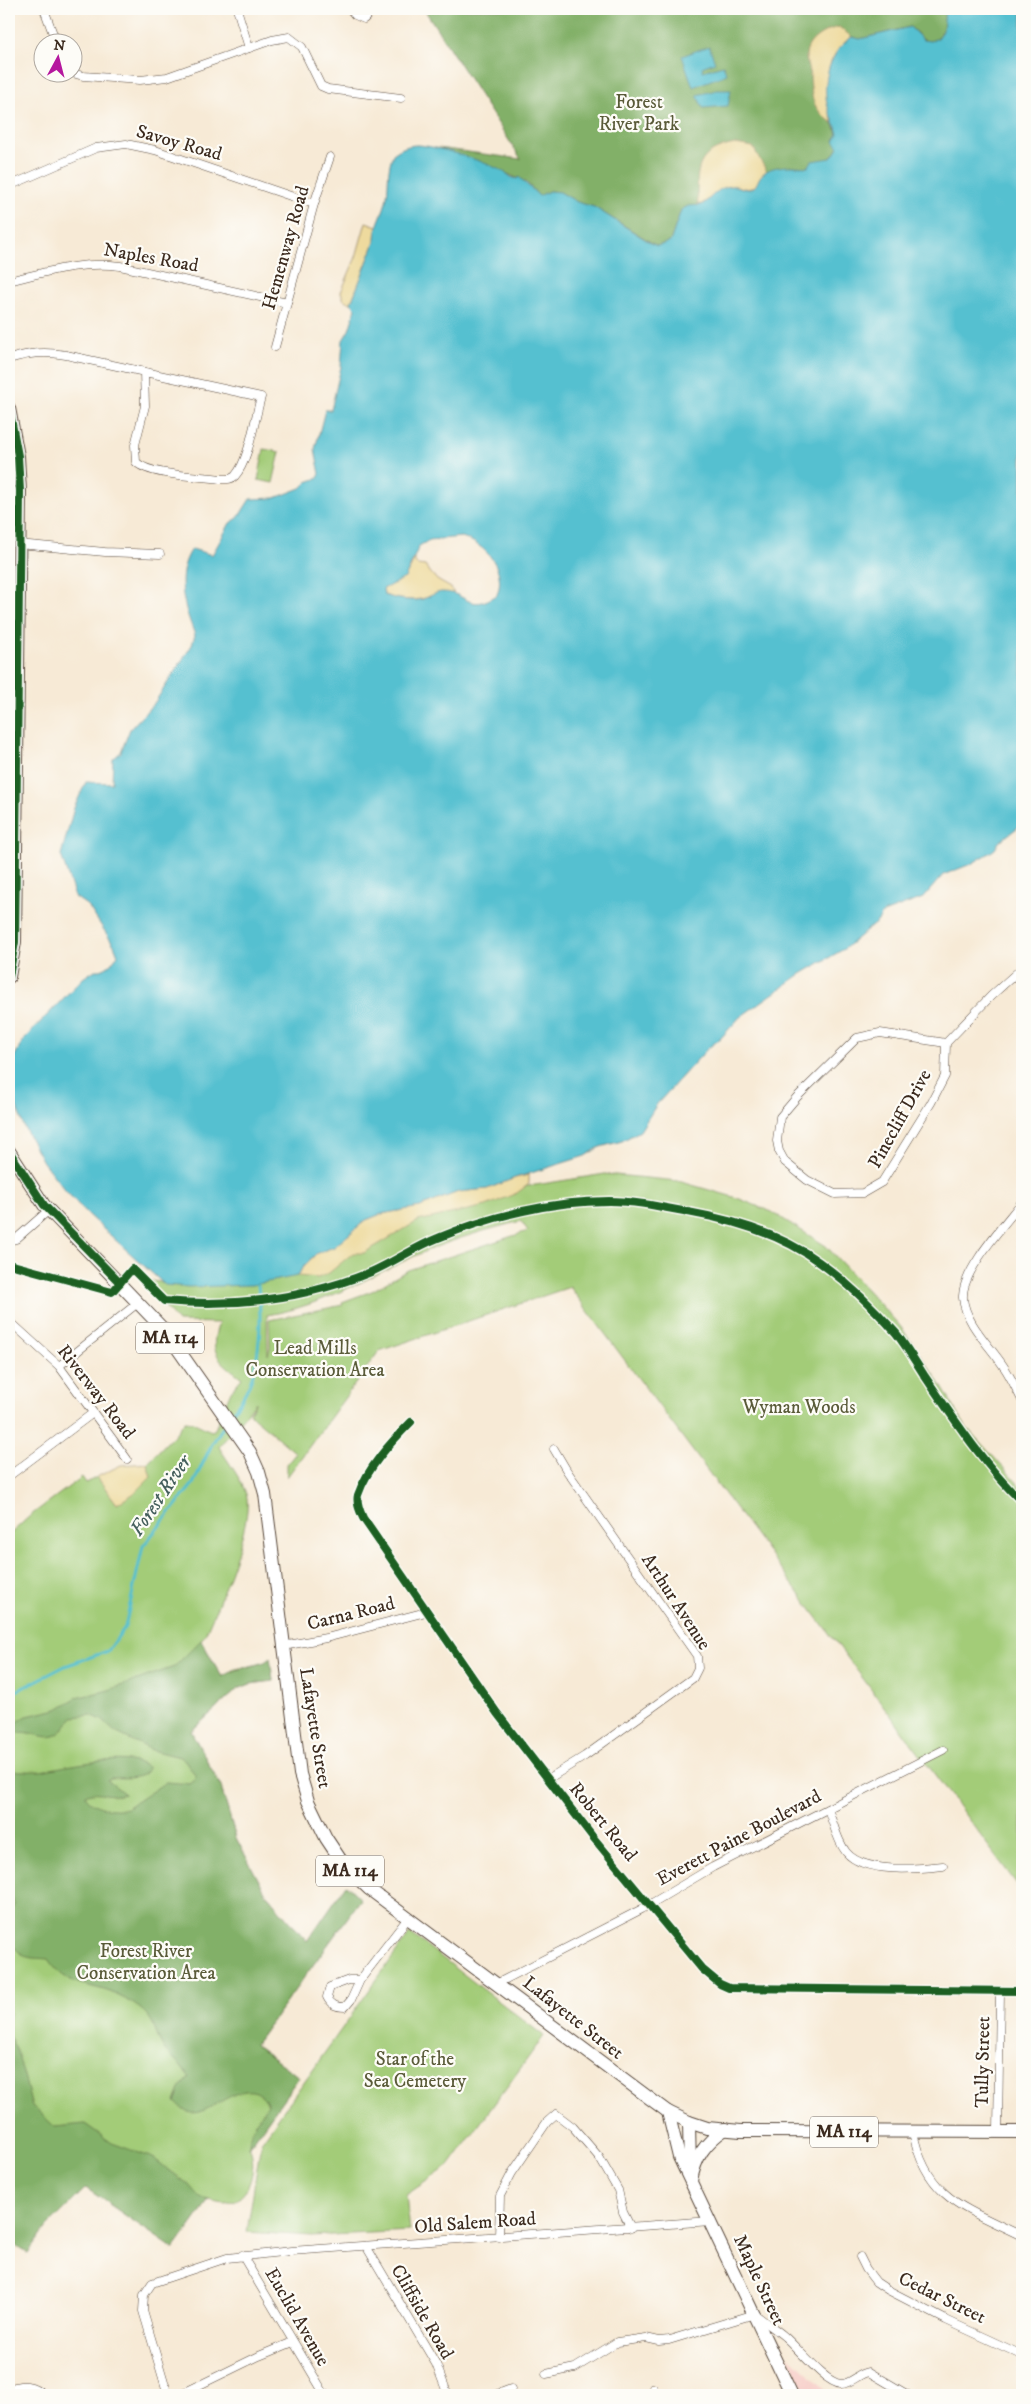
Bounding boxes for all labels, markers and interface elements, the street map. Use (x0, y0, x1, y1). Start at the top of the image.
north arrow (32, 32, 82, 82)
text: N (53, 36, 67, 56)
park label: Forest River Park (599, 91, 680, 136)
street label: Savoy Road (134, 120, 225, 166)
street label: Hemenway Road (257, 183, 315, 313)
street label: Naples Road (102, 238, 201, 278)
street label: Pinecliff Drive (863, 1065, 937, 1172)
road number: MA 114 (136, 1322, 204, 1354)
park label: Lead Mills Conservation Area (245, 1337, 385, 1382)
street label: Riverway Road (52, 1340, 140, 1444)
park label: Wyman Woods (741, 1396, 856, 1419)
water label: Forest River (125, 1449, 198, 1541)
street label: Arthur Avenue (636, 1550, 716, 1655)
street label: Carna Road (305, 1592, 398, 1636)
street label: Lafayette Street (294, 1666, 336, 1790)
street label: Robert Road (564, 1778, 642, 1867)
street label: Everett Paine Boulevard (653, 1785, 826, 1891)
road number: MA 114 (316, 1855, 384, 1886)
park label: Forest River Conservation Area (76, 1940, 216, 1985)
street label: Lafayette Street (518, 1971, 628, 2065)
street label: Tully Street (971, 2016, 995, 2108)
park label: Star of the Sea Cemetery (364, 2048, 467, 2093)
road number: MA 114 (810, 2116, 878, 2148)
street label: Old Salem Road (413, 2207, 537, 2239)
street label: Maple Street (728, 2231, 790, 2329)
street label: Cliffside Road (386, 2260, 459, 2364)
street label: Euclid Avenue (260, 2264, 334, 2370)
street label: Cedar Street (895, 2267, 989, 2329)

